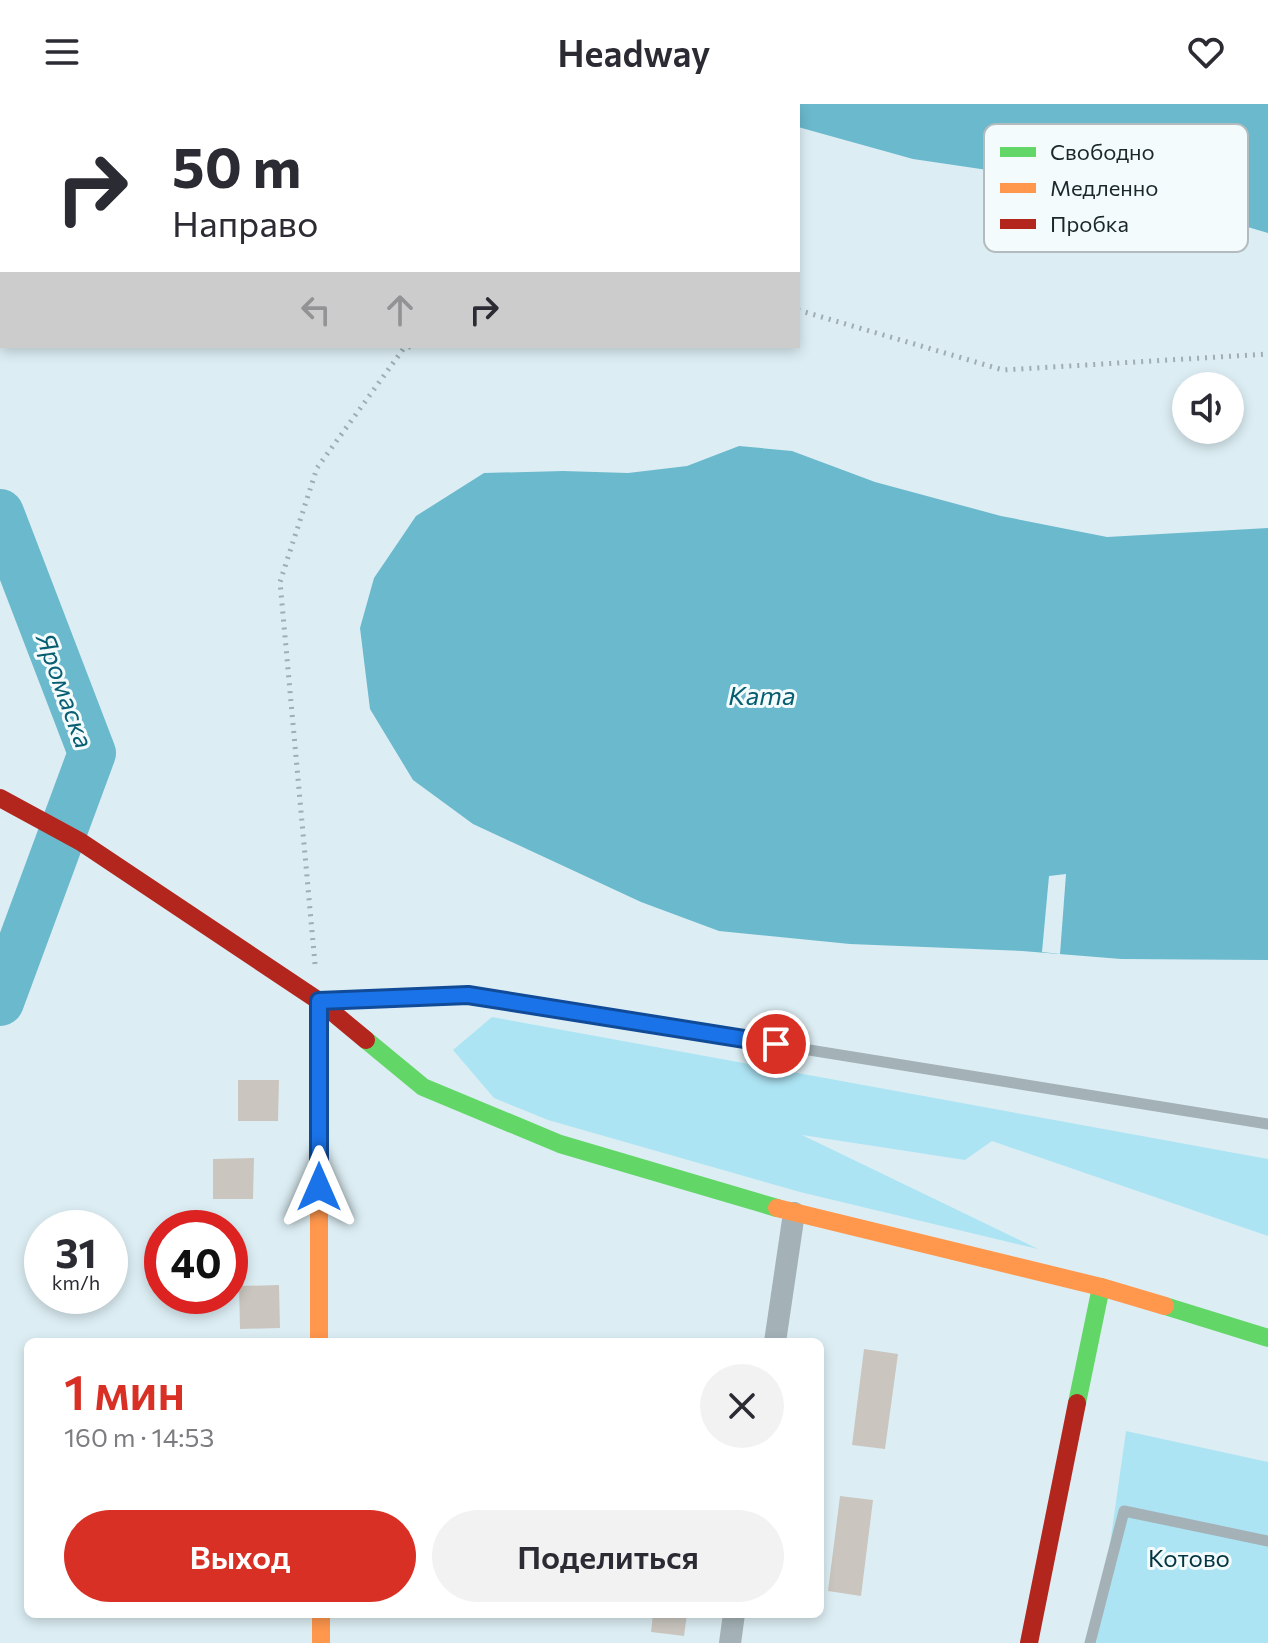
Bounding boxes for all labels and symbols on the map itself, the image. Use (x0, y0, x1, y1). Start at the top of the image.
legend (984, 124, 1248, 252)
text: Свободно (1050, 138, 1155, 165)
text: Медленно (1050, 174, 1158, 201)
text: Пробка (1050, 210, 1129, 237)
water label: Яромаска (31, 627, 101, 752)
water label: Kama (728, 679, 796, 710)
pin (742, 1010, 810, 1078)
position arrow (277, 1145, 361, 1229)
speed limit sign: 40 (144, 1210, 248, 1314)
park label: Котово (1148, 1543, 1230, 1572)

